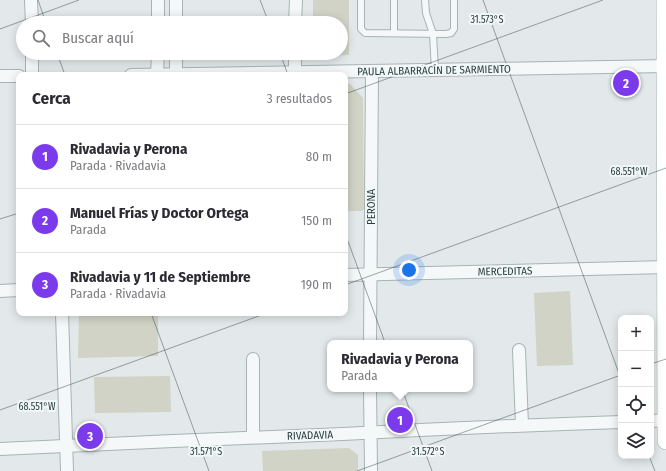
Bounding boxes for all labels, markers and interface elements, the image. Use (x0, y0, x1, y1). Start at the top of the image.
text: 31.573°S (471, 14, 503, 26)
search box (16, 16, 348, 60)
icon: search (30, 27, 52, 49)
text: Buscar aquí (62, 29, 134, 47)
street label: PAULA ALBARRACÍN DE SARMIENTO (357, 62, 511, 78)
pin: 2 (613, 68, 639, 98)
text: Cerca (32, 88, 71, 109)
text: 3 resultados (267, 91, 332, 106)
text: Rivadavia y Perona (70, 140, 187, 158)
text: 1 (42, 149, 48, 164)
text: 80 m (306, 149, 332, 164)
text: Parada · Rivadavia (70, 158, 166, 173)
text: 68.551°W (611, 166, 648, 178)
street label: PERONA (365, 189, 378, 225)
text: Manuel Frías y Doctor Ortega (70, 204, 249, 222)
text: 2 (42, 213, 48, 228)
text: 150 m (301, 213, 332, 228)
text: Parada (70, 222, 106, 237)
your location (399, 260, 419, 280)
street label: MERCEDITAS (478, 265, 533, 278)
text: Rivadavia y 11 de Septiembre (70, 268, 251, 286)
text: 3 (42, 277, 48, 292)
text: 190 m (301, 277, 332, 292)
text: Parada · Rivadavia (70, 286, 166, 301)
map controls (618, 315, 654, 459)
button: + (618, 315, 654, 351)
popup (327, 340, 473, 392)
text: Rivadavia y Perona (341, 350, 459, 368)
button: − (618, 351, 654, 387)
text: Parada (341, 368, 378, 383)
button: locate (618, 387, 654, 423)
text: 68.551°W (19, 401, 56, 413)
pin: 1 (387, 405, 413, 435)
pin: 3 (77, 421, 103, 451)
button: layers (618, 423, 654, 459)
street label: RIVADAVIA (287, 428, 334, 443)
text: 31.571°S (190, 446, 222, 458)
text: 31.572°S (412, 446, 444, 458)

